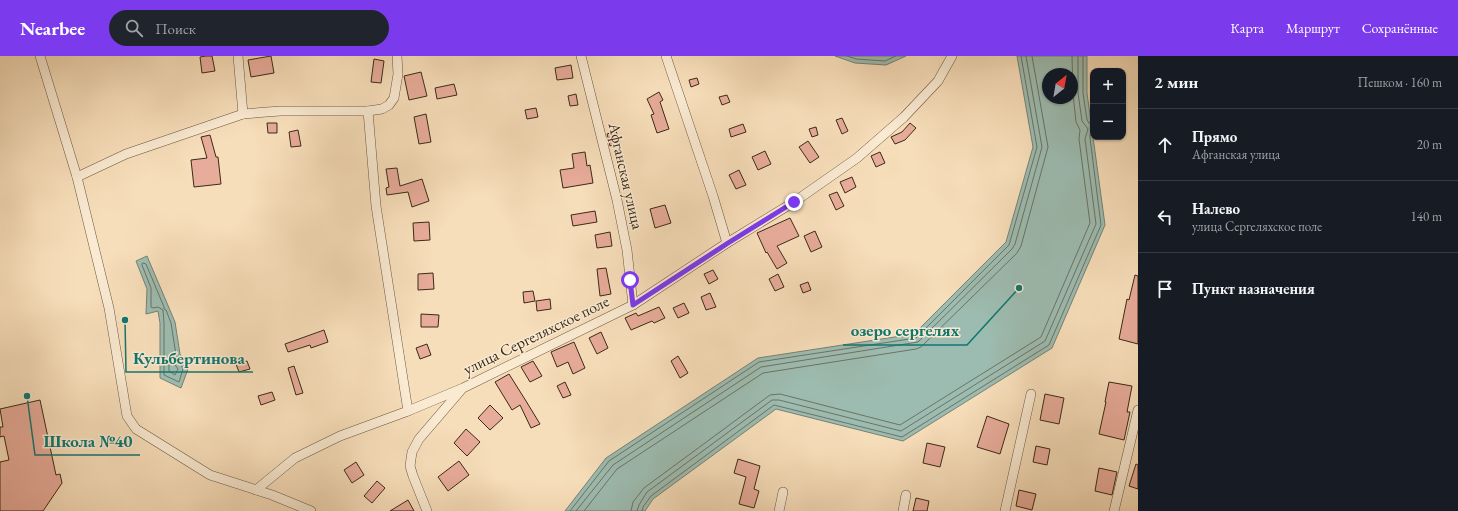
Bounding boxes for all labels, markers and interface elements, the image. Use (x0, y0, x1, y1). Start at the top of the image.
search box (109, 10, 389, 46)
text: Nearbee (20, 16, 85, 41)
icon: search (123, 17, 145, 39)
text: Поиск (155, 19, 196, 38)
text: Карта (1231, 19, 1264, 37)
text: Маршрут (1286, 19, 1340, 37)
text: Сохранённые (1362, 19, 1438, 37)
north arrow (1042, 68, 1078, 104)
map controls (1090, 68, 1126, 140)
button: + (1090, 68, 1126, 104)
text: 2 мин (1154, 71, 1198, 93)
text: Пешком · 160 m (1358, 74, 1442, 91)
button: − (1090, 104, 1126, 140)
street label: Афганская улица (603, 120, 649, 232)
text: Прямо (1192, 127, 1237, 146)
icon: ahead (1154, 134, 1176, 156)
text: 20 m (1417, 136, 1442, 153)
text: Афганская улица (1192, 146, 1280, 163)
route end (785, 193, 803, 211)
text: Налево (1192, 199, 1240, 218)
icon: left (1154, 206, 1176, 228)
text: 140 m (1411, 208, 1442, 225)
text: улица Сергеляхское поле (1192, 218, 1322, 235)
route start (621, 271, 639, 289)
icon: arrive (1154, 278, 1176, 300)
text: Пункт назначения (1192, 279, 1315, 298)
street label: улица Сергеляхское поле (459, 290, 613, 380)
callout: озеро сергелях (843, 316, 967, 345)
text: озеро сергелях (851, 319, 960, 341)
callout: Кульбертинова (126, 343, 253, 372)
text: Кульбертинова (133, 347, 246, 369)
callout: Школа №40 (35, 426, 140, 455)
text: Школа №40 (43, 430, 133, 452)

